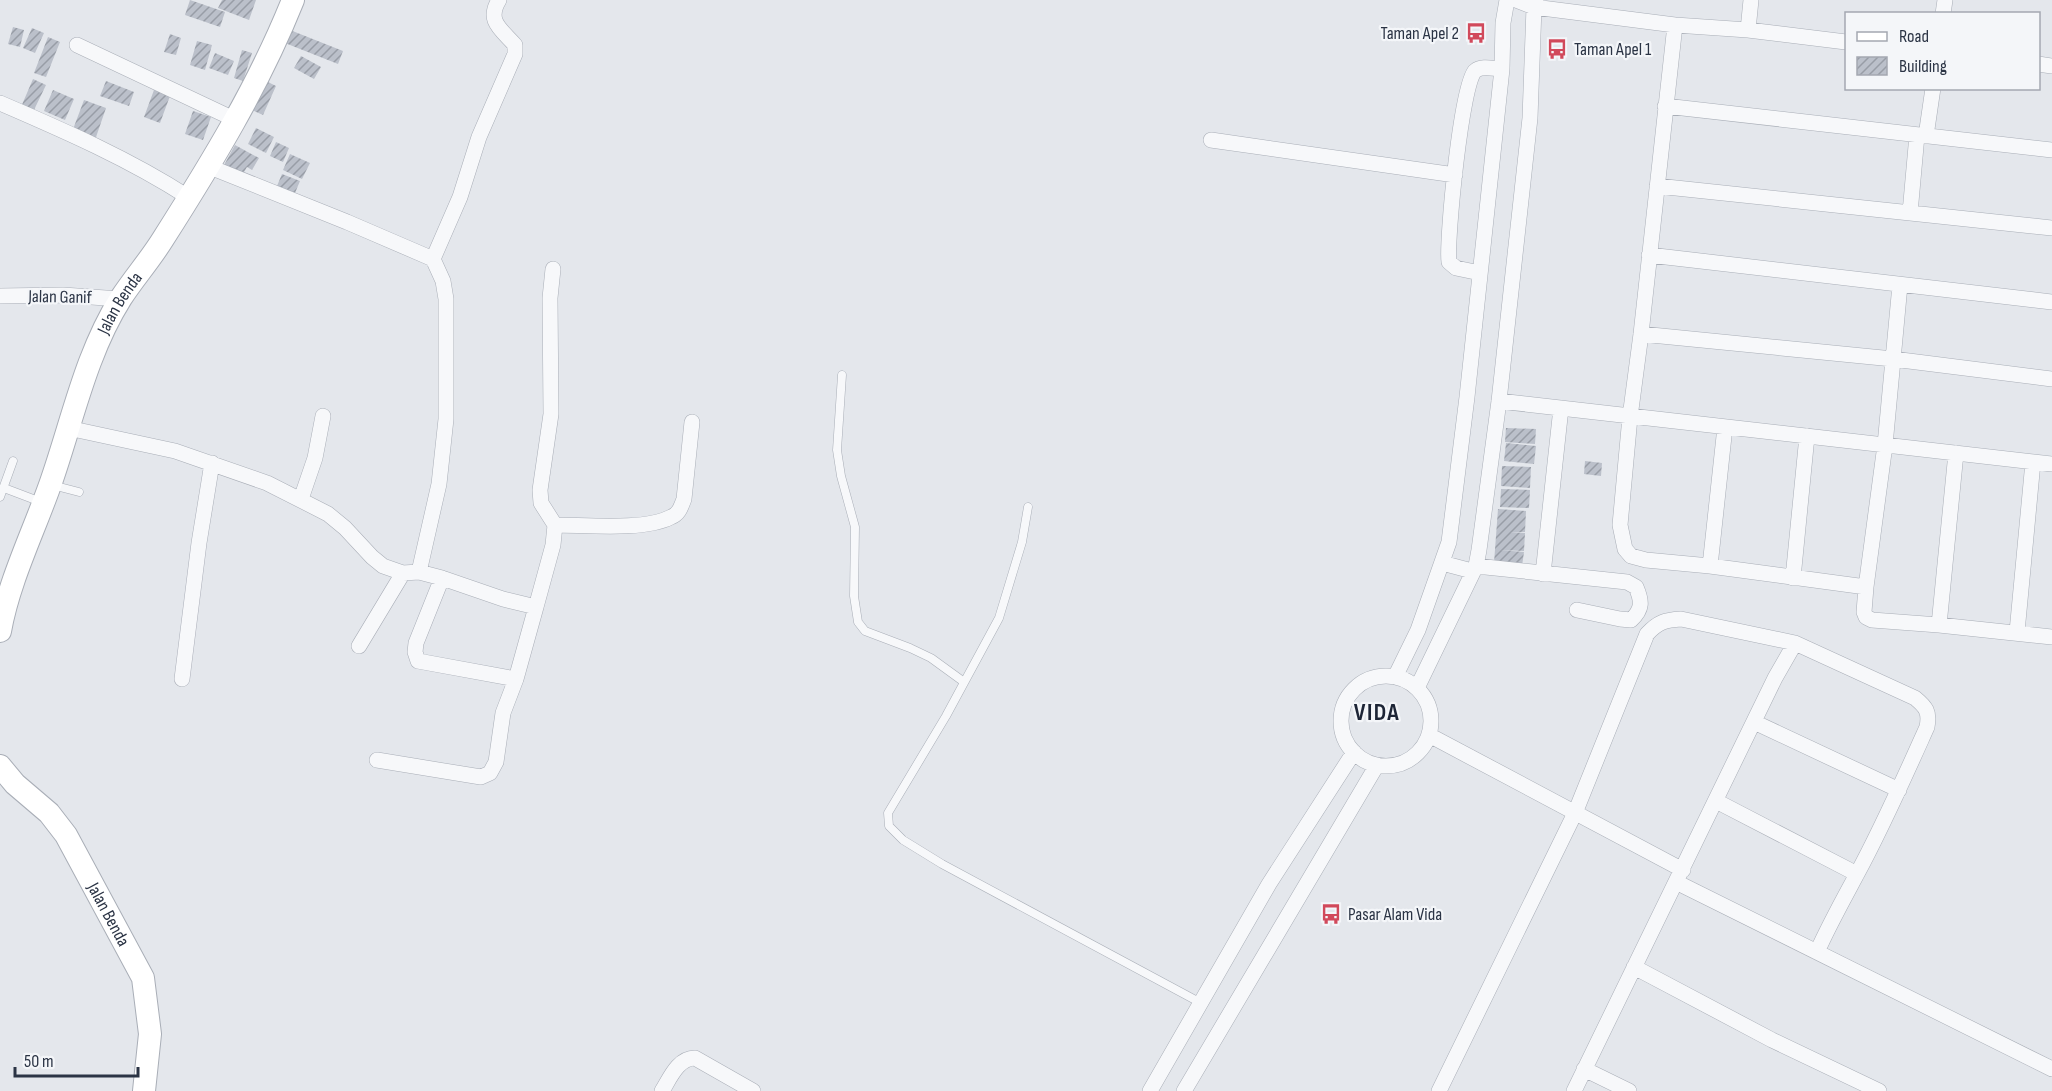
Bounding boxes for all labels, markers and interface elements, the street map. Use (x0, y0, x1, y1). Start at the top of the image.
legend (1845, 12, 2040, 90)
bus stop icon: Taman Apel 2 (1464, 21, 1488, 45)
place label: Taman Apel 2 (1381, 23, 1459, 44)
text: Road (1899, 26, 1929, 47)
bus stop icon: Taman Apel 1 (1545, 37, 1569, 61)
place label: Taman Apel 1 (1574, 39, 1652, 60)
text: Building (1899, 56, 1947, 77)
street label: Jalan Benda (92, 268, 146, 338)
street label: Jalan Ganif (27, 286, 93, 308)
district label: VIDA (1354, 698, 1400, 727)
street label: Jalan Benda (83, 878, 134, 950)
bus stop icon: Pasar Alam Vida (1319, 902, 1343, 926)
place label: Pasar Alam Vida (1348, 904, 1442, 925)
scale bar (15, 1040, 138, 1078)
text: 50 m (24, 1051, 54, 1072)

